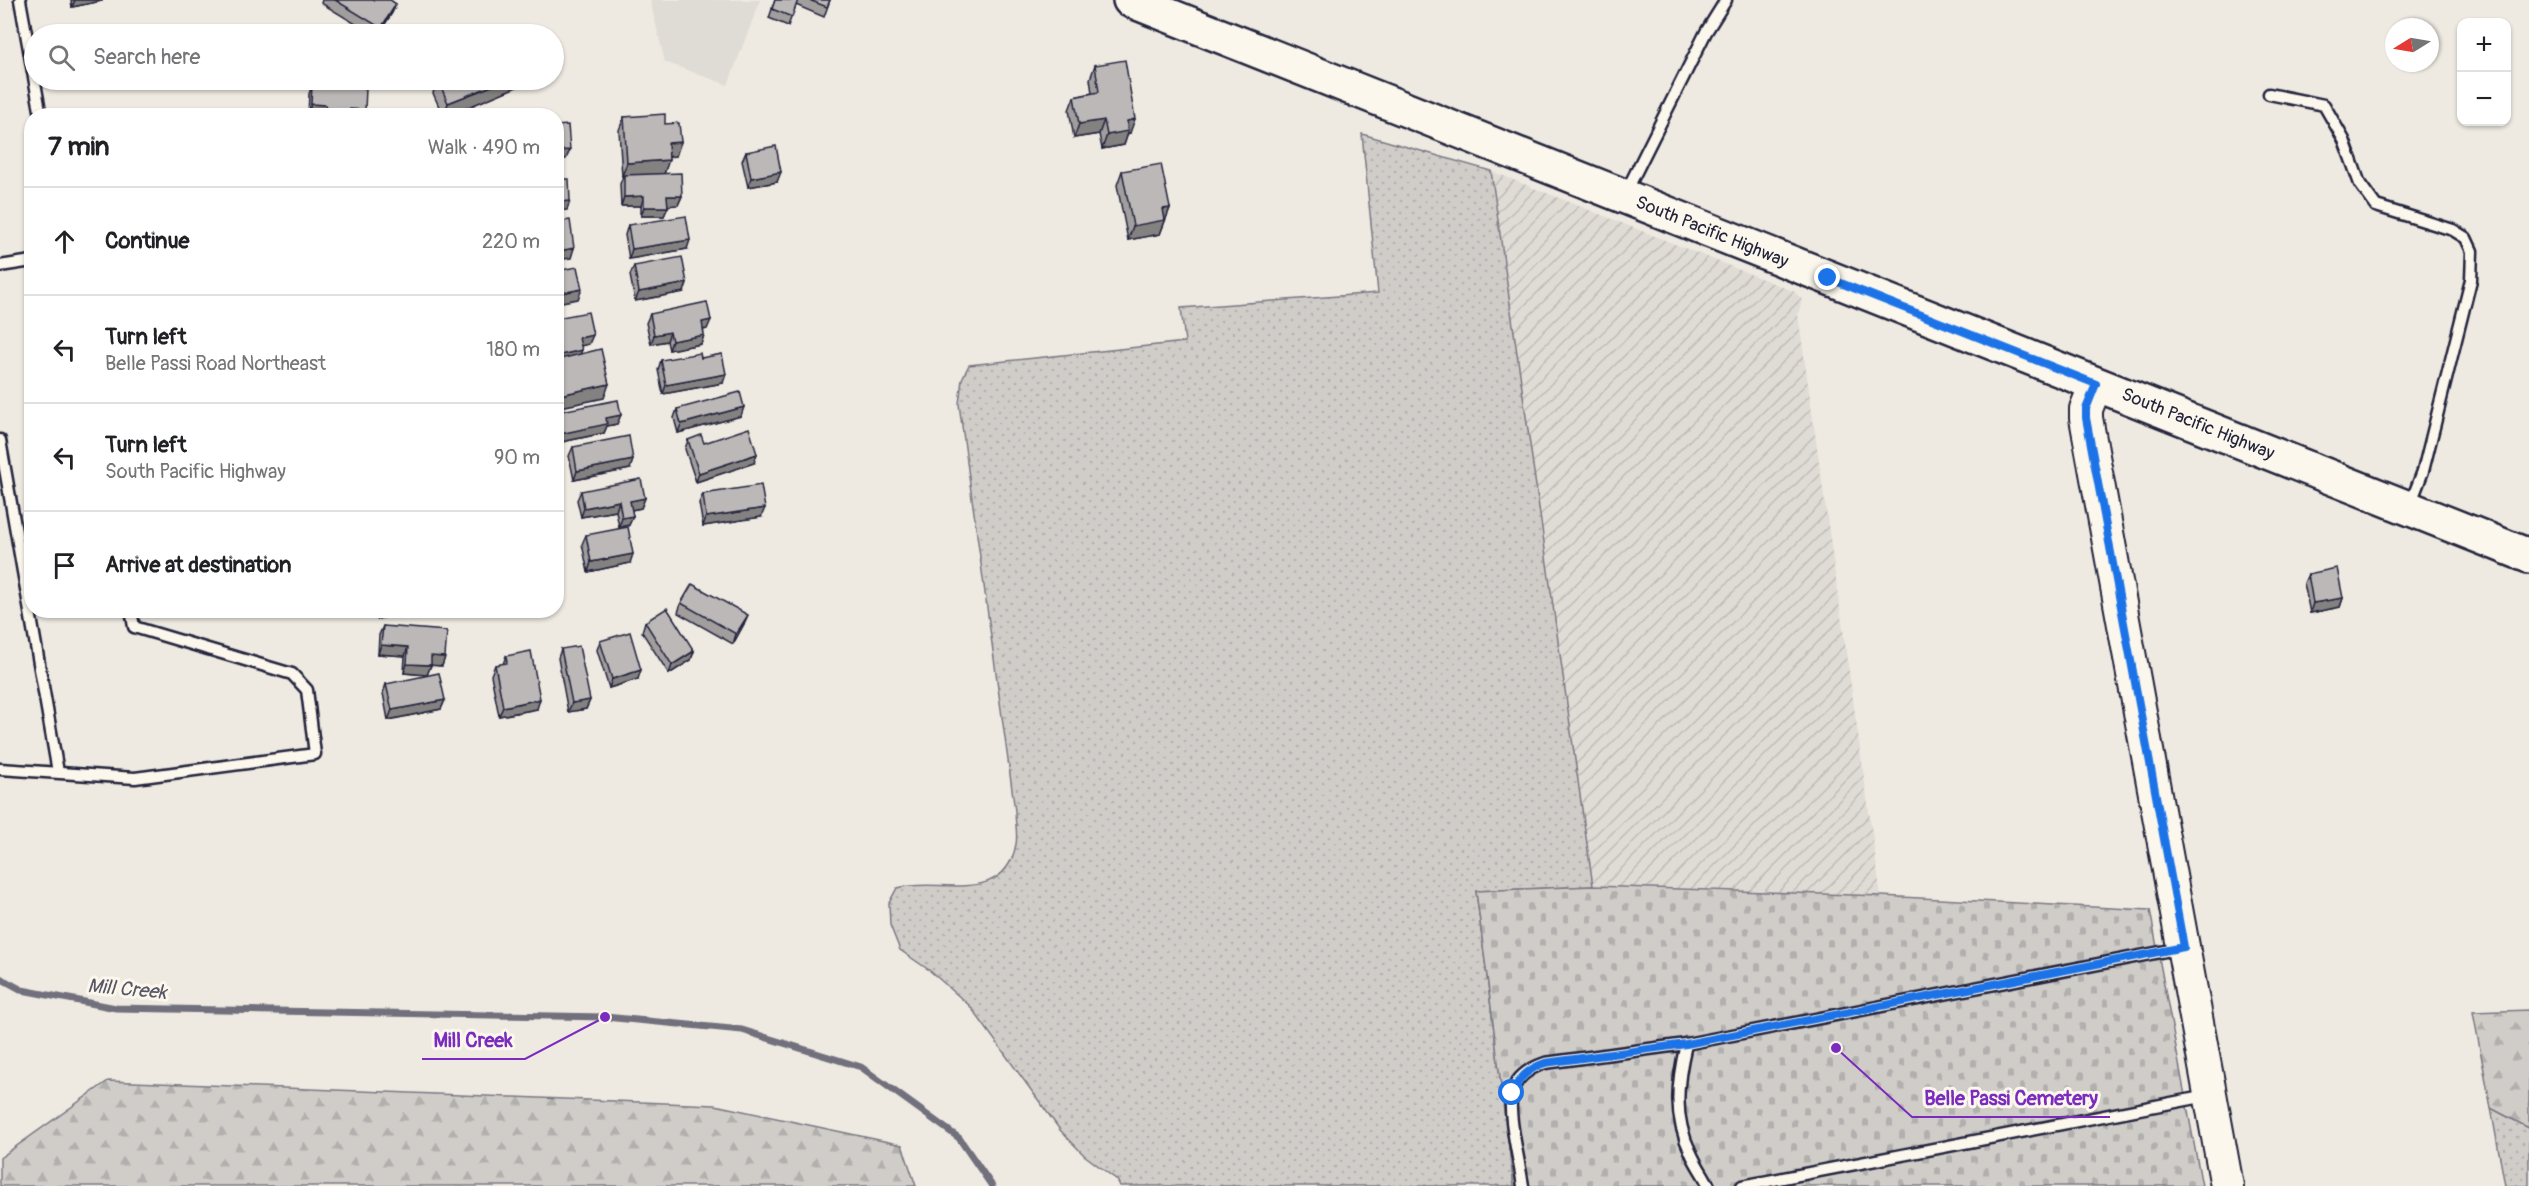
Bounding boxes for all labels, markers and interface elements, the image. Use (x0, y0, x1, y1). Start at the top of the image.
north arrow (2385, 18, 2439, 72)
map controls (2457, 18, 2511, 126)
button: + (2457, 18, 2511, 72)
search box (24, 24, 564, 90)
icon: search (45, 41, 78, 74)
text: Search here (93, 43, 200, 71)
button: − (2457, 72, 2511, 126)
text: 7 min (48, 131, 110, 163)
text: Walk · 490 m (428, 135, 540, 160)
street label: South Pacific Highway (1632, 191, 1792, 273)
icon: ahead (48, 225, 81, 258)
text: Continue (105, 227, 189, 255)
text: 220 m (482, 229, 540, 254)
route end (1814, 264, 1840, 290)
text: Turn left (105, 323, 187, 351)
icon: left (48, 333, 81, 366)
text: 180 m (486, 337, 540, 362)
text: Belle Passi Road Northeast (105, 351, 326, 376)
street label: South Pacific Highway (2118, 383, 2278, 465)
text: Turn left (105, 431, 187, 459)
icon: left (48, 441, 81, 474)
text: 90 m (494, 445, 540, 470)
text: South Pacific Highway (105, 459, 286, 484)
icon: arrive (48, 549, 81, 582)
text: Arrive at destination (105, 551, 291, 579)
water label: Mill Creek (87, 973, 169, 1005)
callout: Mill Creek (422, 1021, 525, 1059)
text: Mill Creek (434, 1028, 513, 1053)
route start (1498, 1079, 1524, 1105)
callout: Belle Passi Cemetery (1912, 1079, 2110, 1117)
text: Belle Passi Cemetery (1924, 1086, 2098, 1111)

